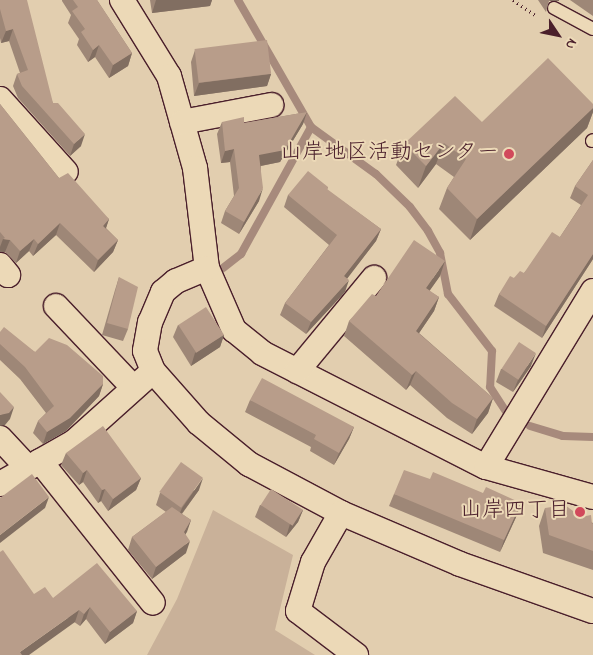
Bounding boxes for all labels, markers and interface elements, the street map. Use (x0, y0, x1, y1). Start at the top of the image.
north arrow (533, 10, 583, 60)
text: N (560, 34, 582, 53)
place label: 山岸地区活動センター (279, 141, 499, 167)
marker: 山岸地区活動センター (503, 148, 515, 160)
place label: 山岸四丁目 (460, 499, 570, 525)
marker: 山岸四丁目 (574, 506, 586, 518)

